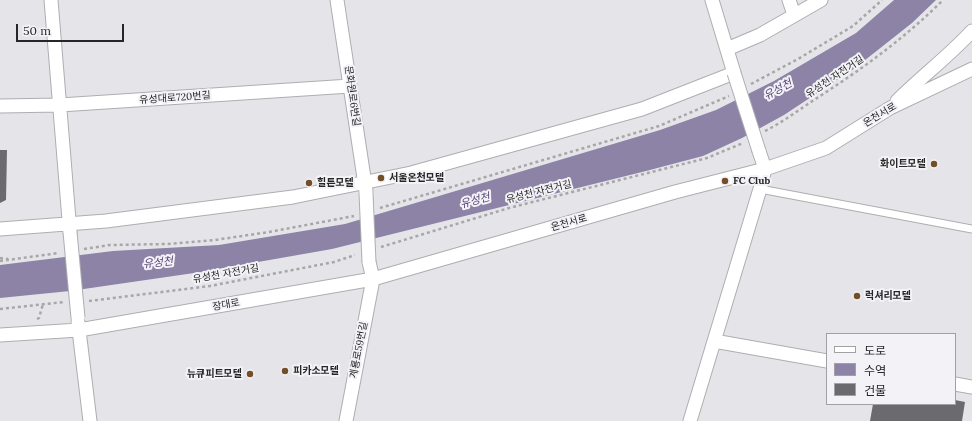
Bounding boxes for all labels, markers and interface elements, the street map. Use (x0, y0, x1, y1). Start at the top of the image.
scale bar (18, 16, 126, 42)
text: 50 m (23, 23, 51, 38)
street label: 유성천 자전거길 (804, 53, 866, 101)
street label: 문화원로6번길 (342, 65, 362, 127)
water label: 유성천 (762, 77, 794, 103)
street label: 유성대로720번길 (139, 90, 211, 106)
street label: 온천서로 (861, 100, 899, 130)
place label: 화이트모텔 (880, 158, 926, 170)
marker: 화이트모텔 (929, 159, 939, 169)
place label: 서울온천모텔 (389, 172, 444, 184)
marker: 서울온천모텔 (376, 173, 386, 183)
place label: FC Club (733, 175, 770, 187)
marker: FC Club (720, 176, 730, 186)
place label: 힐튼모텔 (317, 177, 354, 189)
marker: 힐튼모텔 (304, 178, 314, 188)
street label: 유성천 자전거길 (505, 178, 573, 206)
water label: 유성천 (459, 191, 491, 211)
street label: 온천서로 (550, 212, 588, 234)
water label: 유성천 (142, 255, 174, 271)
street label: 유성천 자전거길 (192, 262, 260, 286)
place label: 럭셔리모텔 (865, 290, 911, 302)
marker: 럭셔리모텔 (852, 291, 862, 301)
street label: 장대로 (211, 297, 241, 313)
street label: 계룡로59번길 (348, 321, 370, 379)
legend (826, 333, 956, 405)
text: 도로 (864, 343, 886, 358)
text: 수역 (864, 363, 886, 378)
place label: 피카소모텔 (293, 365, 339, 377)
marker: 피카소모텔 (280, 366, 290, 376)
place label: 뉴큐피트모텔 (187, 368, 242, 380)
marker: 뉴큐피트모텔 (245, 369, 255, 379)
text: 건물 (864, 383, 886, 398)

